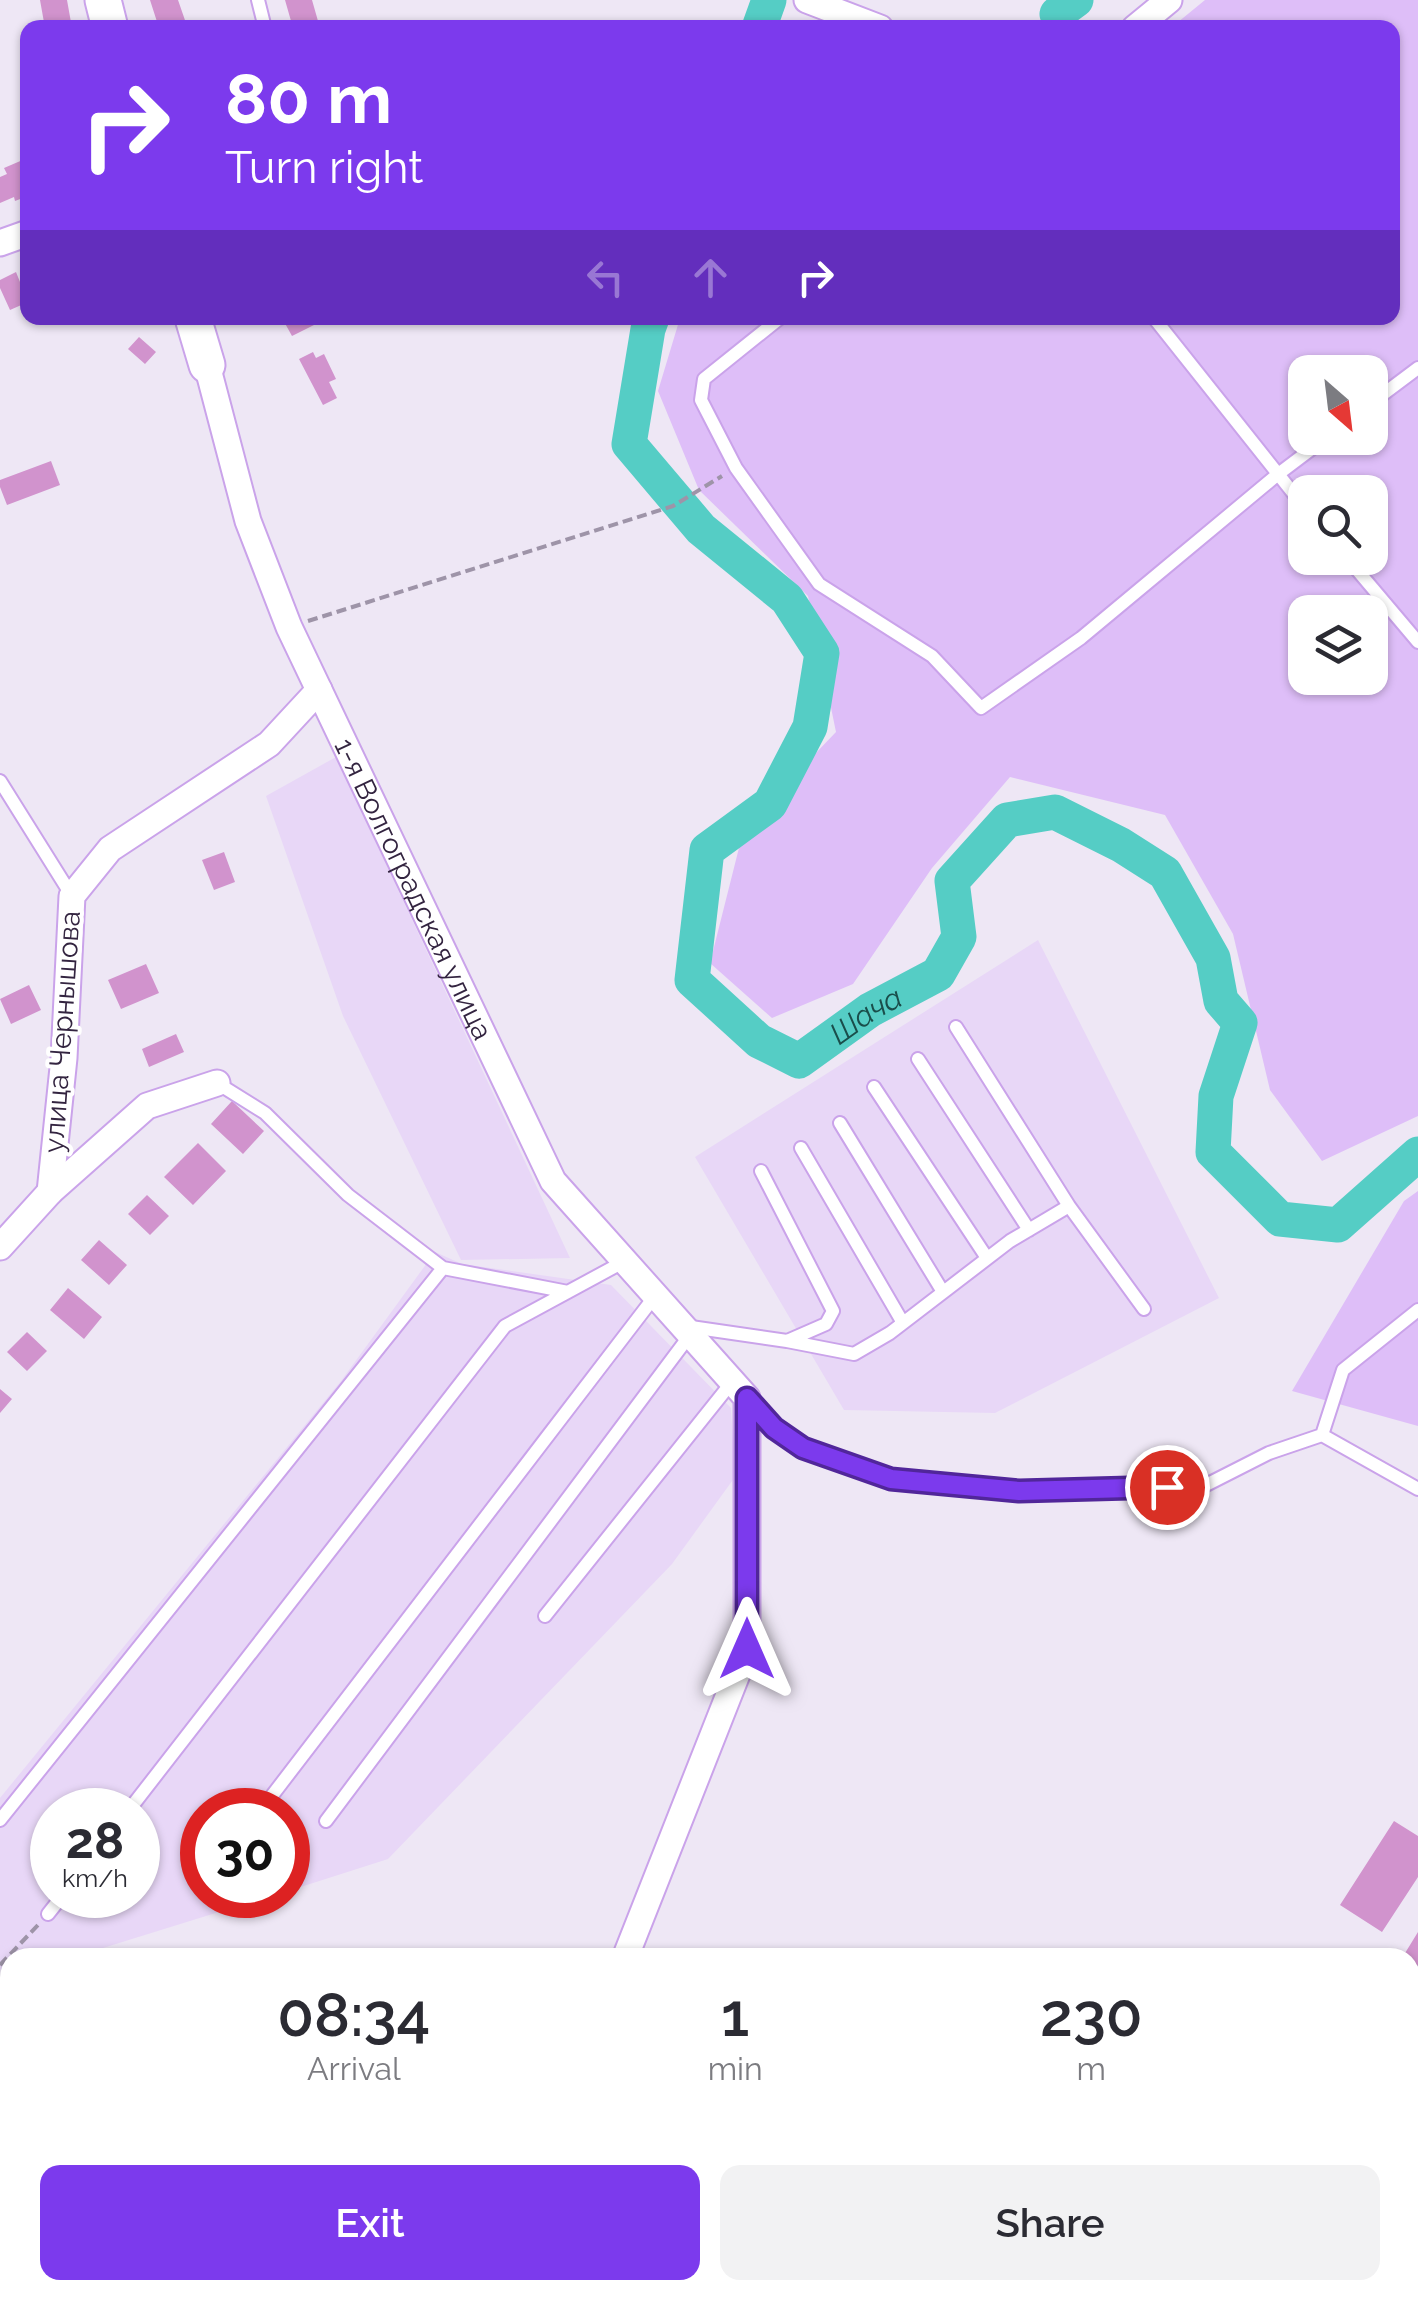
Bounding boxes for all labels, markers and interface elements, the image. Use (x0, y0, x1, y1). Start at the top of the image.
text: 80 m (225, 57, 392, 139)
icon: right (60, 60, 190, 190)
text: Turn right (225, 141, 423, 194)
icon: left (578, 250, 633, 305)
icon: ahead (683, 250, 738, 305)
icon: right (788, 250, 843, 305)
north arrow (1288, 355, 1388, 455)
map controls (1288, 355, 1388, 695)
button: search (1288, 475, 1388, 575)
button: layers (1288, 595, 1388, 695)
street label: 1-я Волгоградская улица (328, 733, 500, 1045)
street label: улица Чернышова (37, 910, 87, 1154)
water label: Шача (823, 979, 908, 1051)
pin (1125, 1445, 1210, 1530)
icon: arrive (1140, 1460, 1195, 1515)
position arrow (695, 1597, 799, 1701)
speed limit sign: 30 (180, 1788, 310, 1918)
text: 28 (66, 1811, 124, 1870)
text: km/h (62, 1863, 128, 1893)
text: 08:34 (277, 1980, 430, 2050)
text: 1 (721, 1980, 749, 2050)
text: 230 (1040, 1980, 1143, 2050)
text: Arrival (307, 2050, 401, 2087)
text: min (708, 2050, 763, 2087)
text: m (1077, 2050, 1106, 2087)
button: Exit (40, 2165, 700, 2280)
button: Share (720, 2165, 1380, 2280)

